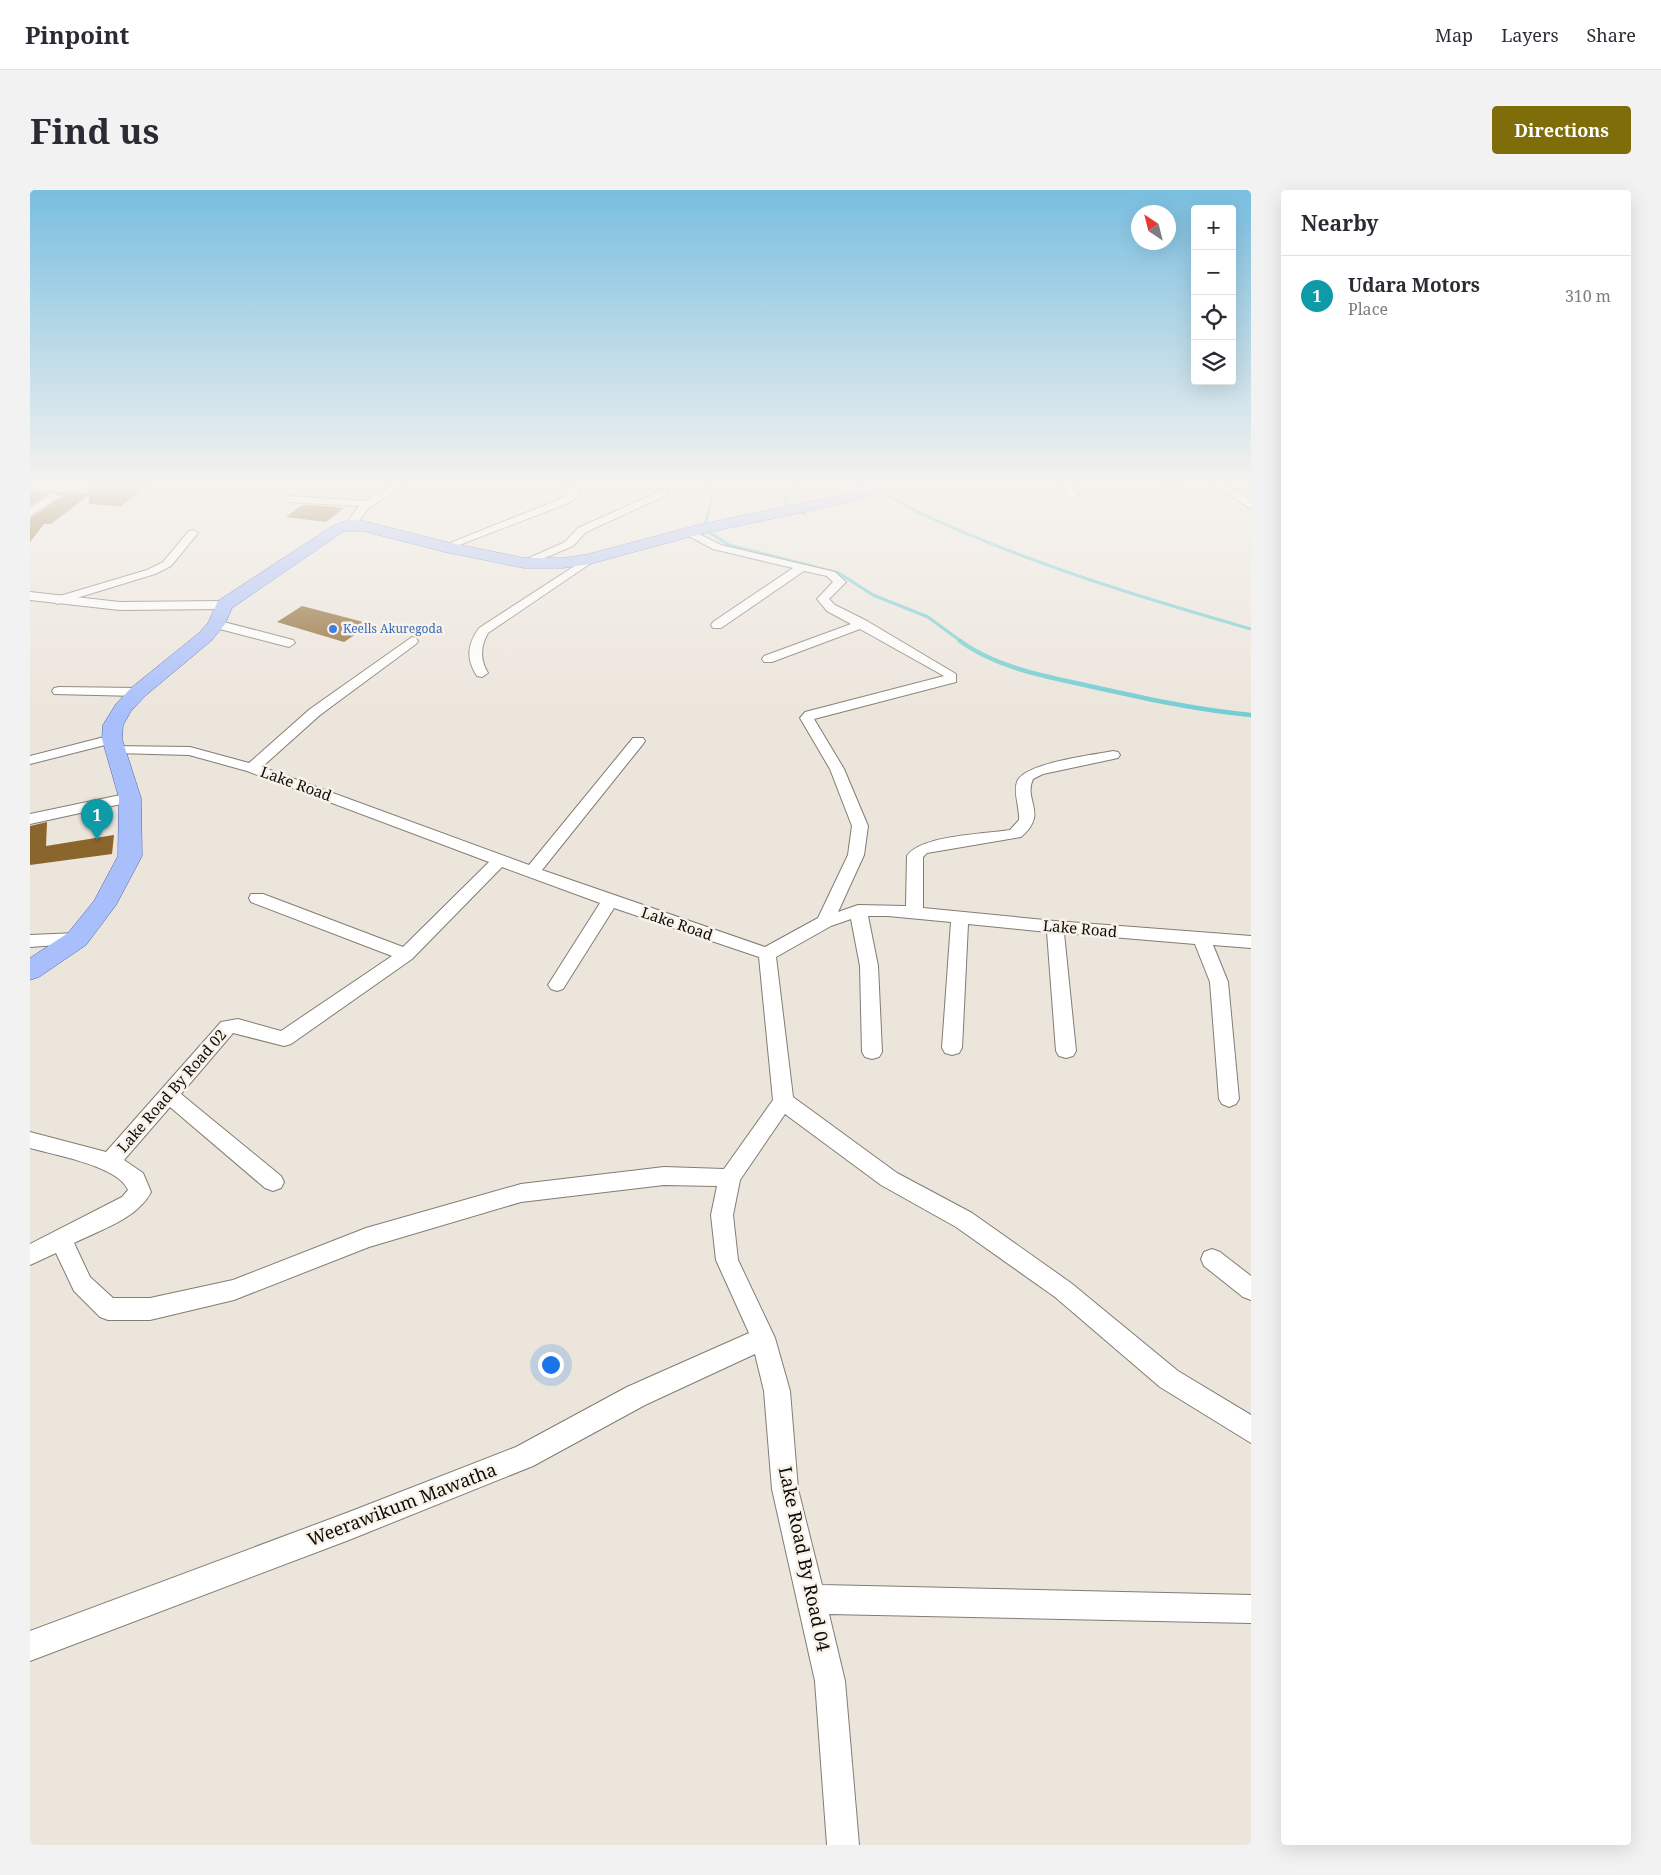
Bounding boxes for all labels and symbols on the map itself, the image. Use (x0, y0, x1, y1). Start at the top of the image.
north arrow (1131, 205, 1176, 250)
place label: Keells Akuregoda (343, 620, 443, 637)
marker: Keells Akuregoda (327, 623, 339, 635)
street label: Lake Road (258, 761, 335, 805)
pin: 1 (81, 799, 113, 840)
street label: Lake Road (639, 901, 716, 945)
street label: Lake Road (1042, 915, 1118, 941)
street label: Lake Road By Road 02 (112, 1025, 230, 1156)
your location (538, 1352, 564, 1378)
street label: Weerawikum Mawatha (304, 1457, 500, 1551)
street label: Lake Road By Road 04 (774, 1464, 836, 1653)

